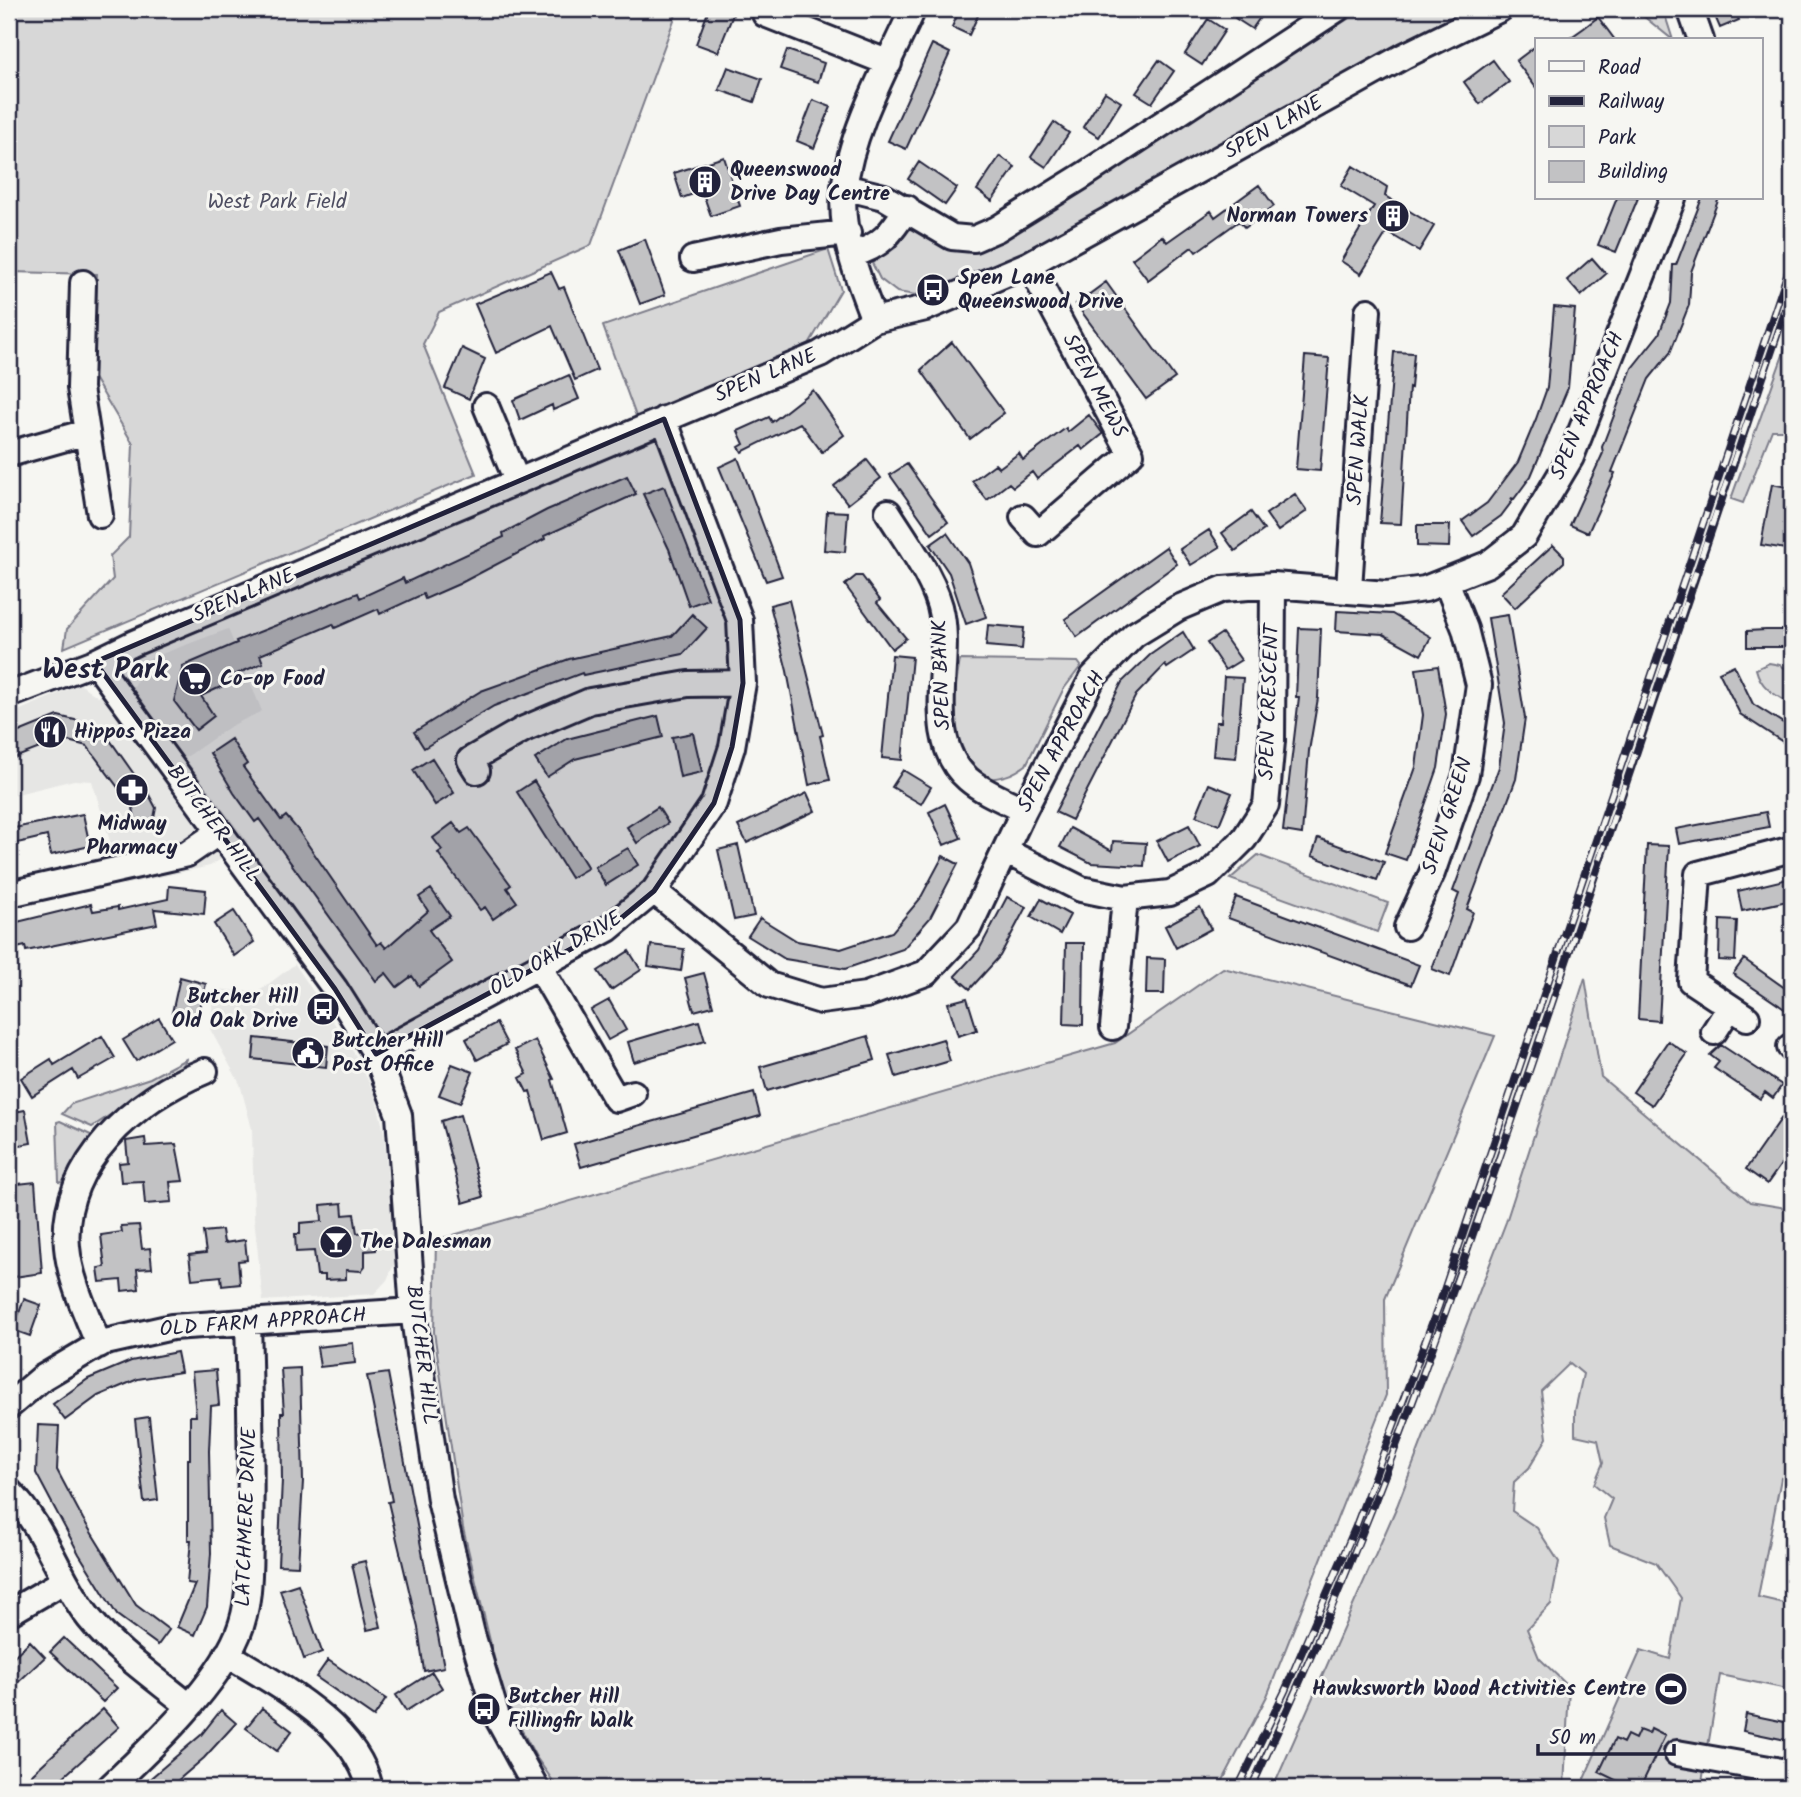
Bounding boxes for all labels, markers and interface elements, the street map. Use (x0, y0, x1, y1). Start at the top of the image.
legend (1535, 38, 1762, 200)
text: Road (1598, 52, 1641, 85)
text: Railway (1598, 86, 1664, 119)
street label: SPEN LANE (1219, 87, 1330, 169)
text: Park (1598, 122, 1636, 155)
place label: Queenswood Drive Day Centre (730, 154, 890, 211)
text: Building (1598, 156, 1668, 189)
building icon: Queenswood Drive Day Centre (686, 163, 724, 201)
park label: West Park Field (208, 186, 347, 219)
building icon: Norman Towers (1374, 197, 1412, 235)
place label: Norman Towers (1226, 200, 1368, 233)
place label: Spen Lane Queenswood Drive (958, 262, 1124, 319)
bus stop icon: Spen Lane Queenswood Drive (914, 271, 952, 309)
street label: SPEN APPROACH (1542, 327, 1634, 485)
street label: SPEN MEWS (1053, 328, 1135, 444)
street label: SPEN LANE (710, 339, 823, 412)
street label: SPEN WALK (1339, 393, 1379, 506)
street label: SPEN LANE (188, 559, 301, 632)
street label: SPEN BANK (924, 619, 960, 731)
street label: SPEN CRESCENT (1251, 622, 1289, 781)
district label: West Park (42, 648, 169, 693)
supermarket icon: Co-op Food (176, 660, 214, 698)
place label: Co-op Food (220, 663, 325, 696)
street label: SPEN APPROACH (1009, 665, 1115, 819)
restaurant icon: Hippos Pizza (31, 713, 69, 751)
place label: Hippos Pizza (74, 716, 191, 749)
street label: SPEN GREEN (1414, 753, 1482, 879)
street label: BUTCHER HILL (158, 758, 268, 890)
pharmacy icon: Midway Pharmacy (113, 771, 151, 809)
place label: Midway Pharmacy (87, 808, 177, 865)
street label: OLD OAK DRIVE (483, 902, 629, 1005)
place label: Butcher Hill Old Oak Drive (172, 981, 298, 1038)
bus stop icon: Butcher Hill Old Oak Drive (304, 990, 342, 1028)
place label: Butcher Hill Post Office (332, 1025, 444, 1082)
public building icon: Butcher Hill Post Office (289, 1034, 327, 1072)
bar icon: The Dalesman (317, 1223, 355, 1261)
place label: The Dalesman (360, 1226, 491, 1259)
street label: BUTCHER HILL (396, 1283, 446, 1427)
street label: OLD FARM APPROACH (158, 1299, 368, 1347)
street label: LATCHMERE DRIVE (227, 1426, 267, 1607)
sports icon: Hawksworth Wood Activities Centre (1652, 1670, 1690, 1708)
place label: Hawksworth Wood Activities Centre (1312, 1673, 1646, 1706)
place label: Butcher Hill Fillingfir Walk (508, 1681, 634, 1738)
bus stop icon: Butcher Hill Fillingfir Walk (465, 1690, 503, 1728)
scale bar (1538, 1713, 1675, 1757)
text: 50 m (1549, 1722, 1596, 1755)

